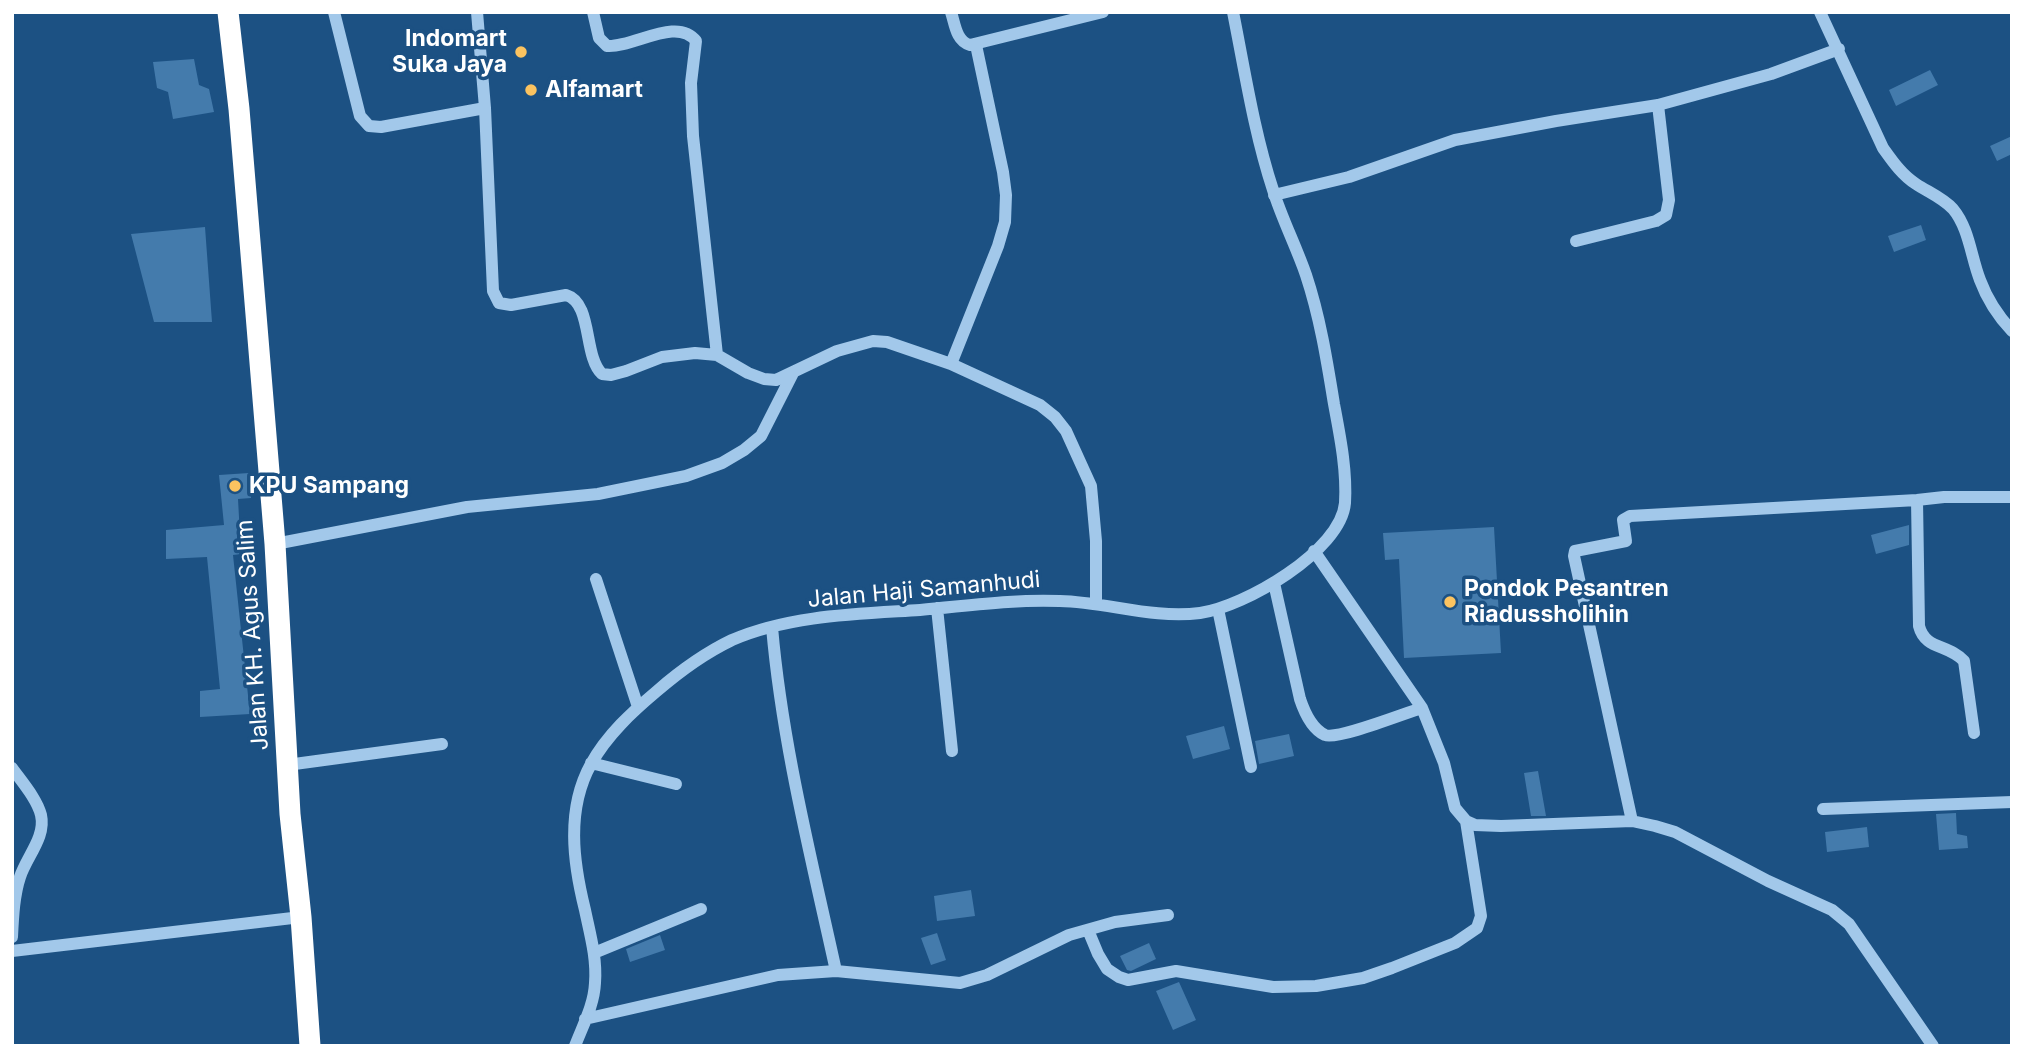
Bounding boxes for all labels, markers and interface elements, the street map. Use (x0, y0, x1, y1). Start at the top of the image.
place label: Indomart Suka Jaya (392, 25, 507, 79)
marker: Indomart Suka Jaya (513, 44, 529, 60)
place label: Alfamart (545, 76, 643, 104)
marker: Alfamart (523, 82, 539, 98)
place label: KPU Sampang (249, 472, 409, 500)
marker: KPU Sampang (227, 478, 243, 494)
street label: Jalan KH. Agus Salim (231, 519, 275, 751)
street label: Jalan Haji Samanhudi (807, 566, 1041, 614)
place label: Pondok Pesantren Riadussholihin (1464, 575, 1669, 629)
marker: Pondok Pesantren Riadussholihin (1442, 594, 1458, 610)

